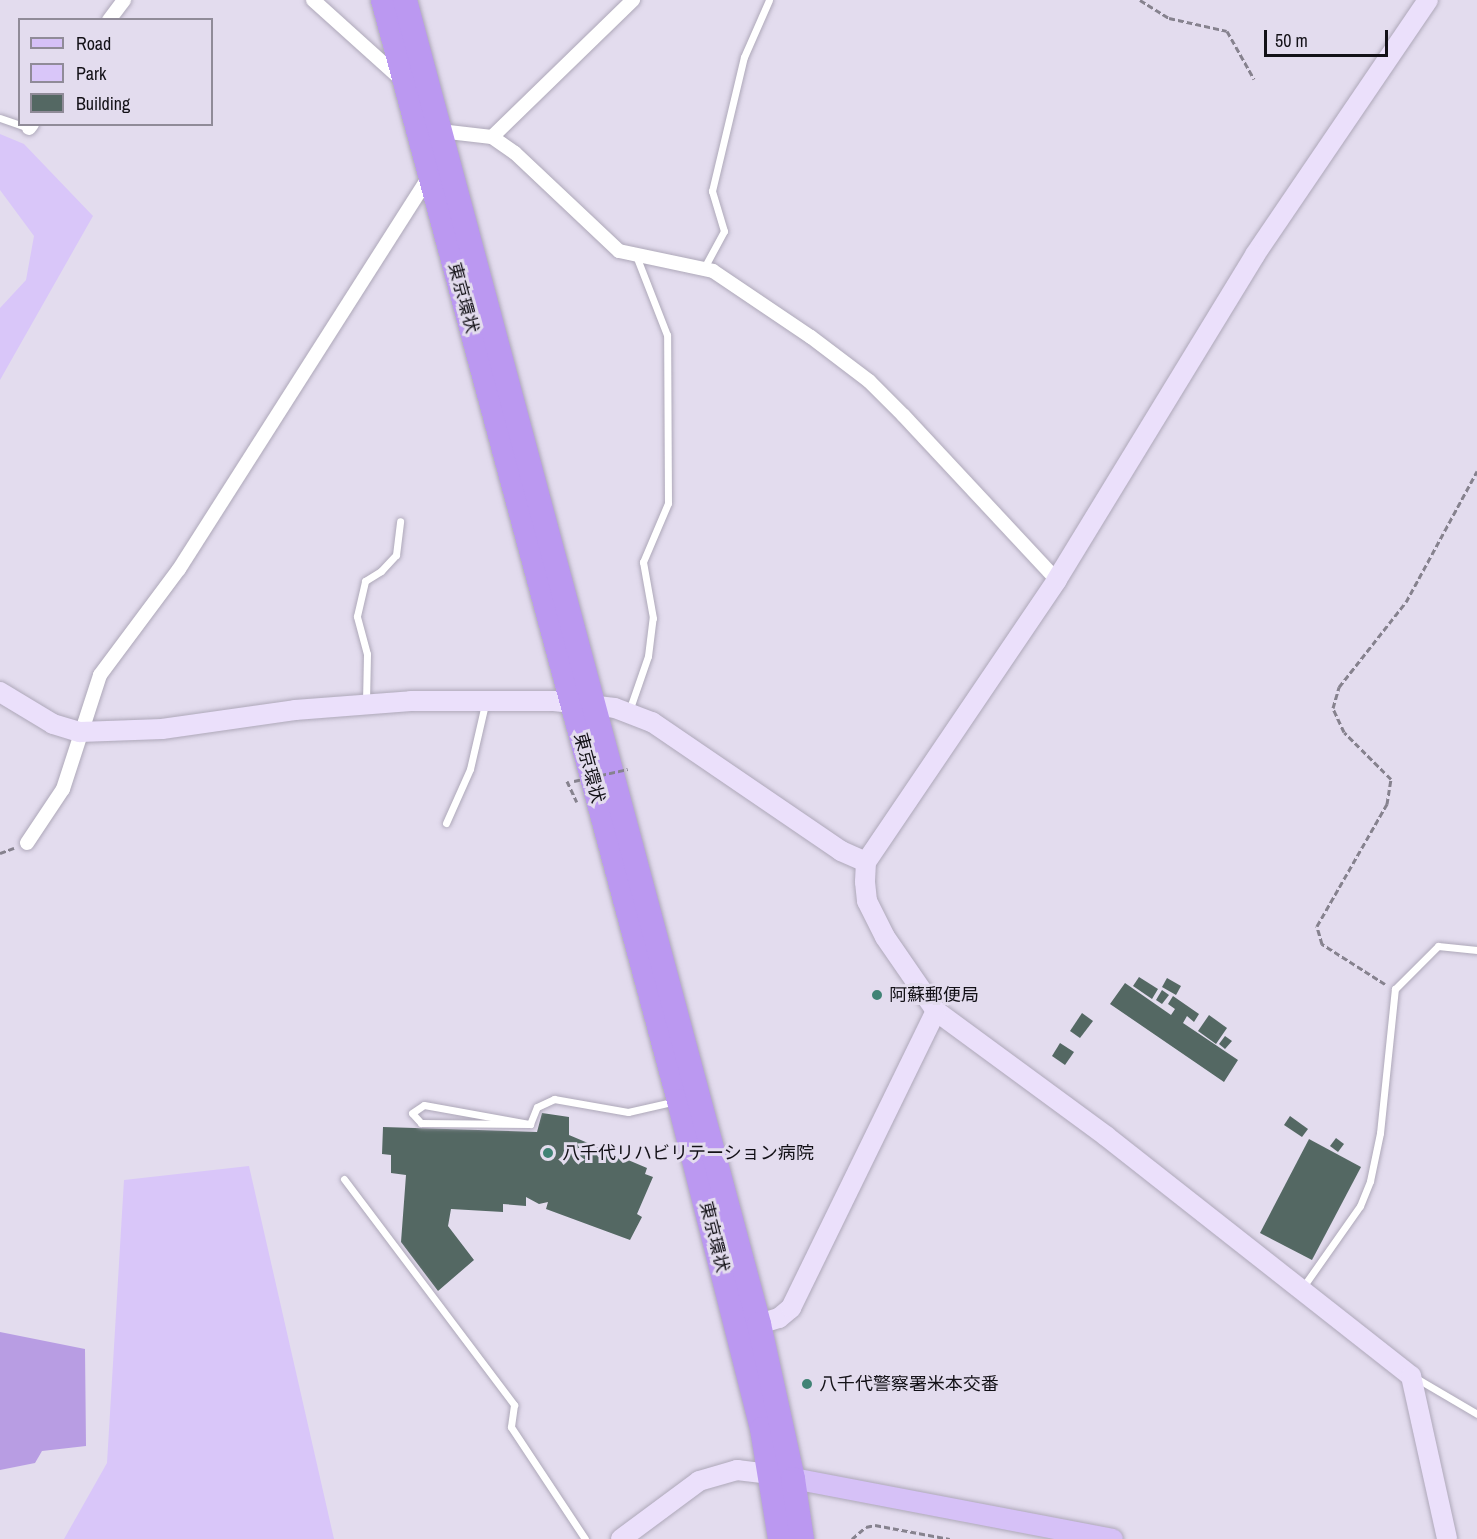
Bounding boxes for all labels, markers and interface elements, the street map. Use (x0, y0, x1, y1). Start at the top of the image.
legend (18, 18, 213, 126)
scale bar (1267, 18, 1392, 56)
text: 50 m (1275, 28, 1308, 53)
text: Road (76, 31, 111, 56)
text: Park (76, 61, 106, 86)
text: Building (76, 91, 130, 116)
street label: 東京環状 (443, 260, 483, 336)
street label: 東京環状 (569, 730, 609, 806)
place label: 阿蘇郵便局 (889, 984, 979, 1006)
marker: 阿蘇郵便局 (870, 988, 884, 1002)
place label: 八千代リハビリテーション病院 (562, 1142, 814, 1164)
marker: 八千代リハビリテーション病院 (539, 1144, 557, 1162)
street label: 東京環状 (695, 1199, 733, 1275)
place label: 八千代警察署米本交番 (819, 1373, 999, 1395)
marker: 八千代警察署米本交番 (800, 1377, 814, 1391)

